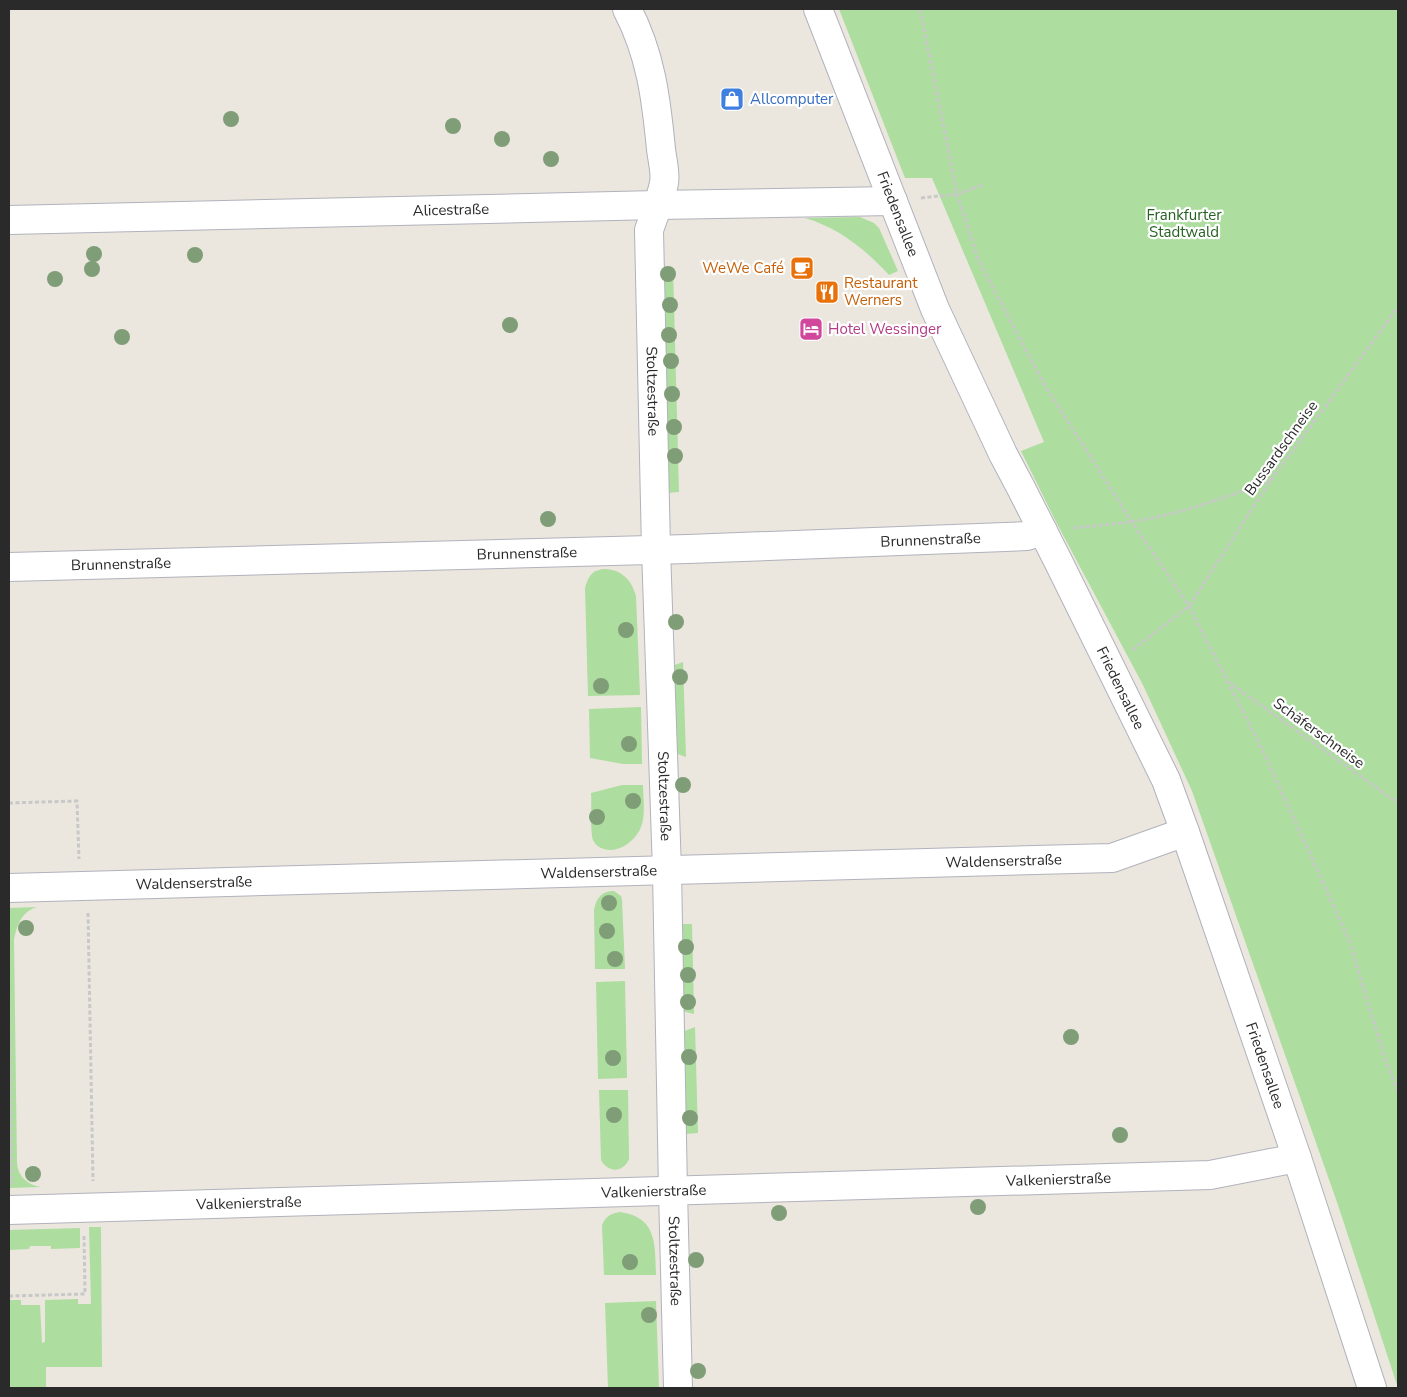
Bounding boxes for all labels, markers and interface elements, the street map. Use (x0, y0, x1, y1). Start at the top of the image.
shop icon: Allcomputer (719, 86, 745, 112)
place label: Allcomputer (750, 89, 834, 109)
street label: Friedensallee (872, 168, 924, 260)
street label: Alicestraße (412, 199, 489, 221)
park label: Frankfurter Stadtwald (1146, 205, 1222, 242)
cafe icon: WeWe Café (789, 255, 815, 281)
place label: WeWe Café (702, 258, 784, 278)
place label: Restaurant Werners (844, 273, 918, 310)
restaurant icon: Restaurant Werners (814, 279, 840, 305)
hotel icon: Hotel Wessinger (798, 316, 824, 342)
place label: Hotel Wessinger (828, 319, 942, 339)
street label: Stoltzestraße (642, 346, 664, 436)
street label: Bussardschneise (1240, 396, 1322, 500)
street label: Brunnenstraße (880, 528, 981, 552)
street label: Brunnenstraße (476, 542, 577, 565)
street label: Brunnenstraße (71, 553, 171, 575)
street label: Friedensallee (1092, 643, 1150, 733)
street label: Schäferschneise (1269, 693, 1369, 773)
street label: Stoltzestraße (653, 751, 676, 841)
street label: Waldenserstraße (945, 849, 1062, 873)
street label: Waldenserstraße (540, 860, 657, 884)
street label: Waldenserstraße (135, 871, 253, 895)
street label: Friedensallee (1241, 1020, 1289, 1111)
street label: Valkenierstraße (1005, 1168, 1112, 1191)
street label: Valkenierstraße (600, 1180, 707, 1203)
street label: Valkenierstraße (195, 1191, 302, 1215)
street label: Stoltzestraße (664, 1216, 686, 1306)

